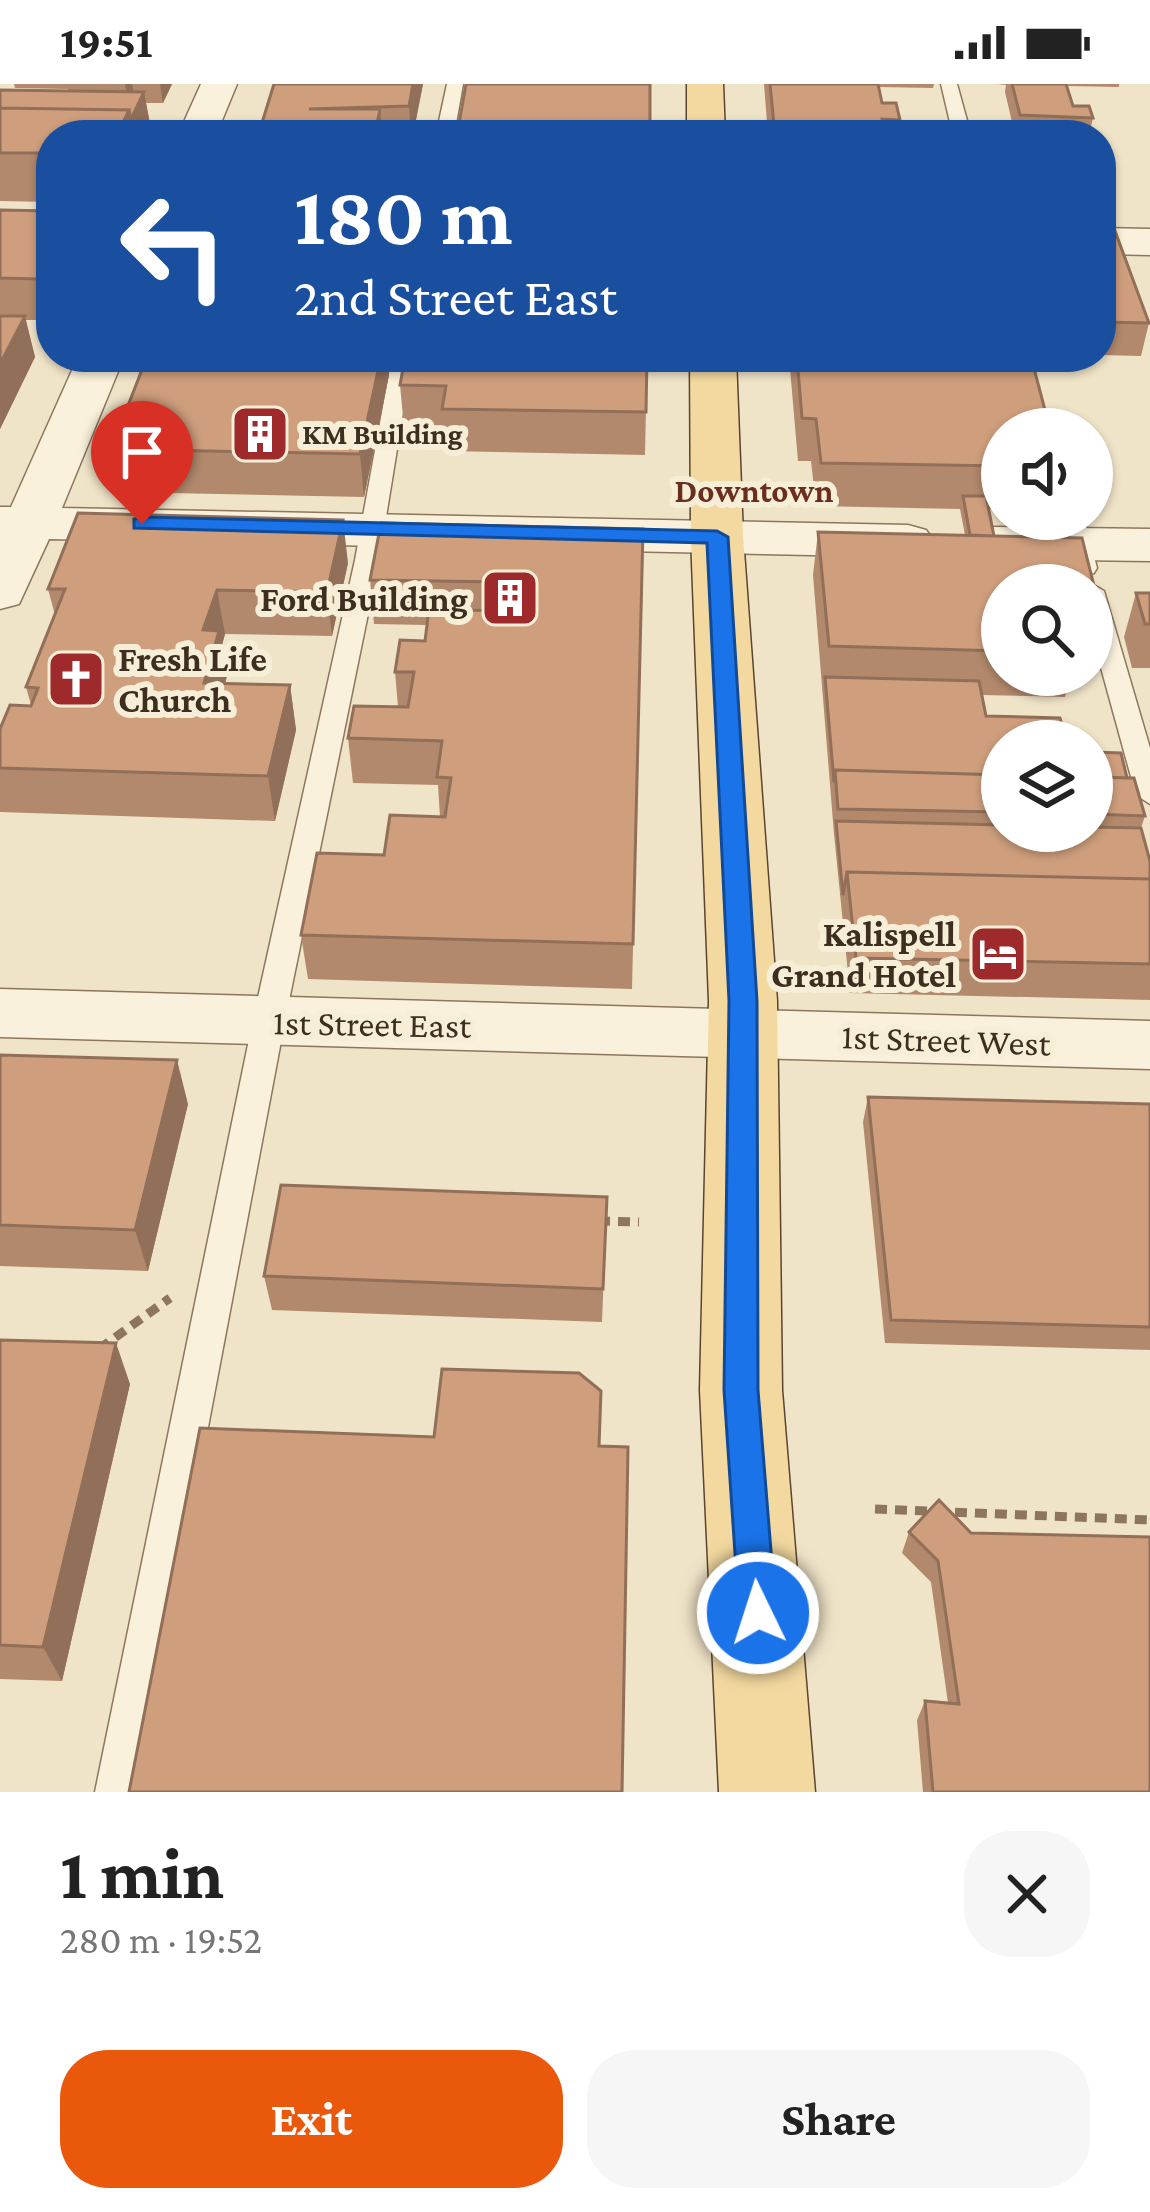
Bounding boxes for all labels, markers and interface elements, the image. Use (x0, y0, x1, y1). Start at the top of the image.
text: 19:51 (60, 17, 153, 67)
icon: left (96, 168, 252, 324)
text: 180 m (294, 169, 513, 262)
text: 2nd Street East (294, 267, 617, 327)
pin (91, 401, 193, 524)
building icon: KM Building (229, 403, 291, 465)
map controls (981, 408, 1113, 852)
button: sound (981, 408, 1113, 540)
place label: KM Building (302, 417, 463, 450)
icon: arrive (109, 419, 175, 485)
district label: Downtown (674, 472, 834, 509)
button: search (981, 564, 1113, 696)
building icon: Ford Building (479, 567, 541, 629)
place label: Ford Building (260, 579, 468, 619)
place label: Fresh Life Church (118, 639, 267, 720)
church icon: Fresh Life Church (45, 648, 107, 710)
button: layers (981, 720, 1113, 852)
place label: Kalispell Grand Hotel (771, 914, 956, 995)
hotel icon: Kalispell Grand Hotel (967, 923, 1029, 985)
street label: 1st Street East (273, 1002, 472, 1046)
street label: 1st Street West (841, 1016, 1052, 1064)
position arrow (695, 1550, 821, 1676)
button: close (964, 1831, 1090, 1957)
text: 1 min (60, 1833, 224, 1913)
text: 280 m · 19:52 (60, 1918, 262, 1961)
button: Exit (60, 2050, 563, 2188)
button: Share (587, 2050, 1090, 2188)

